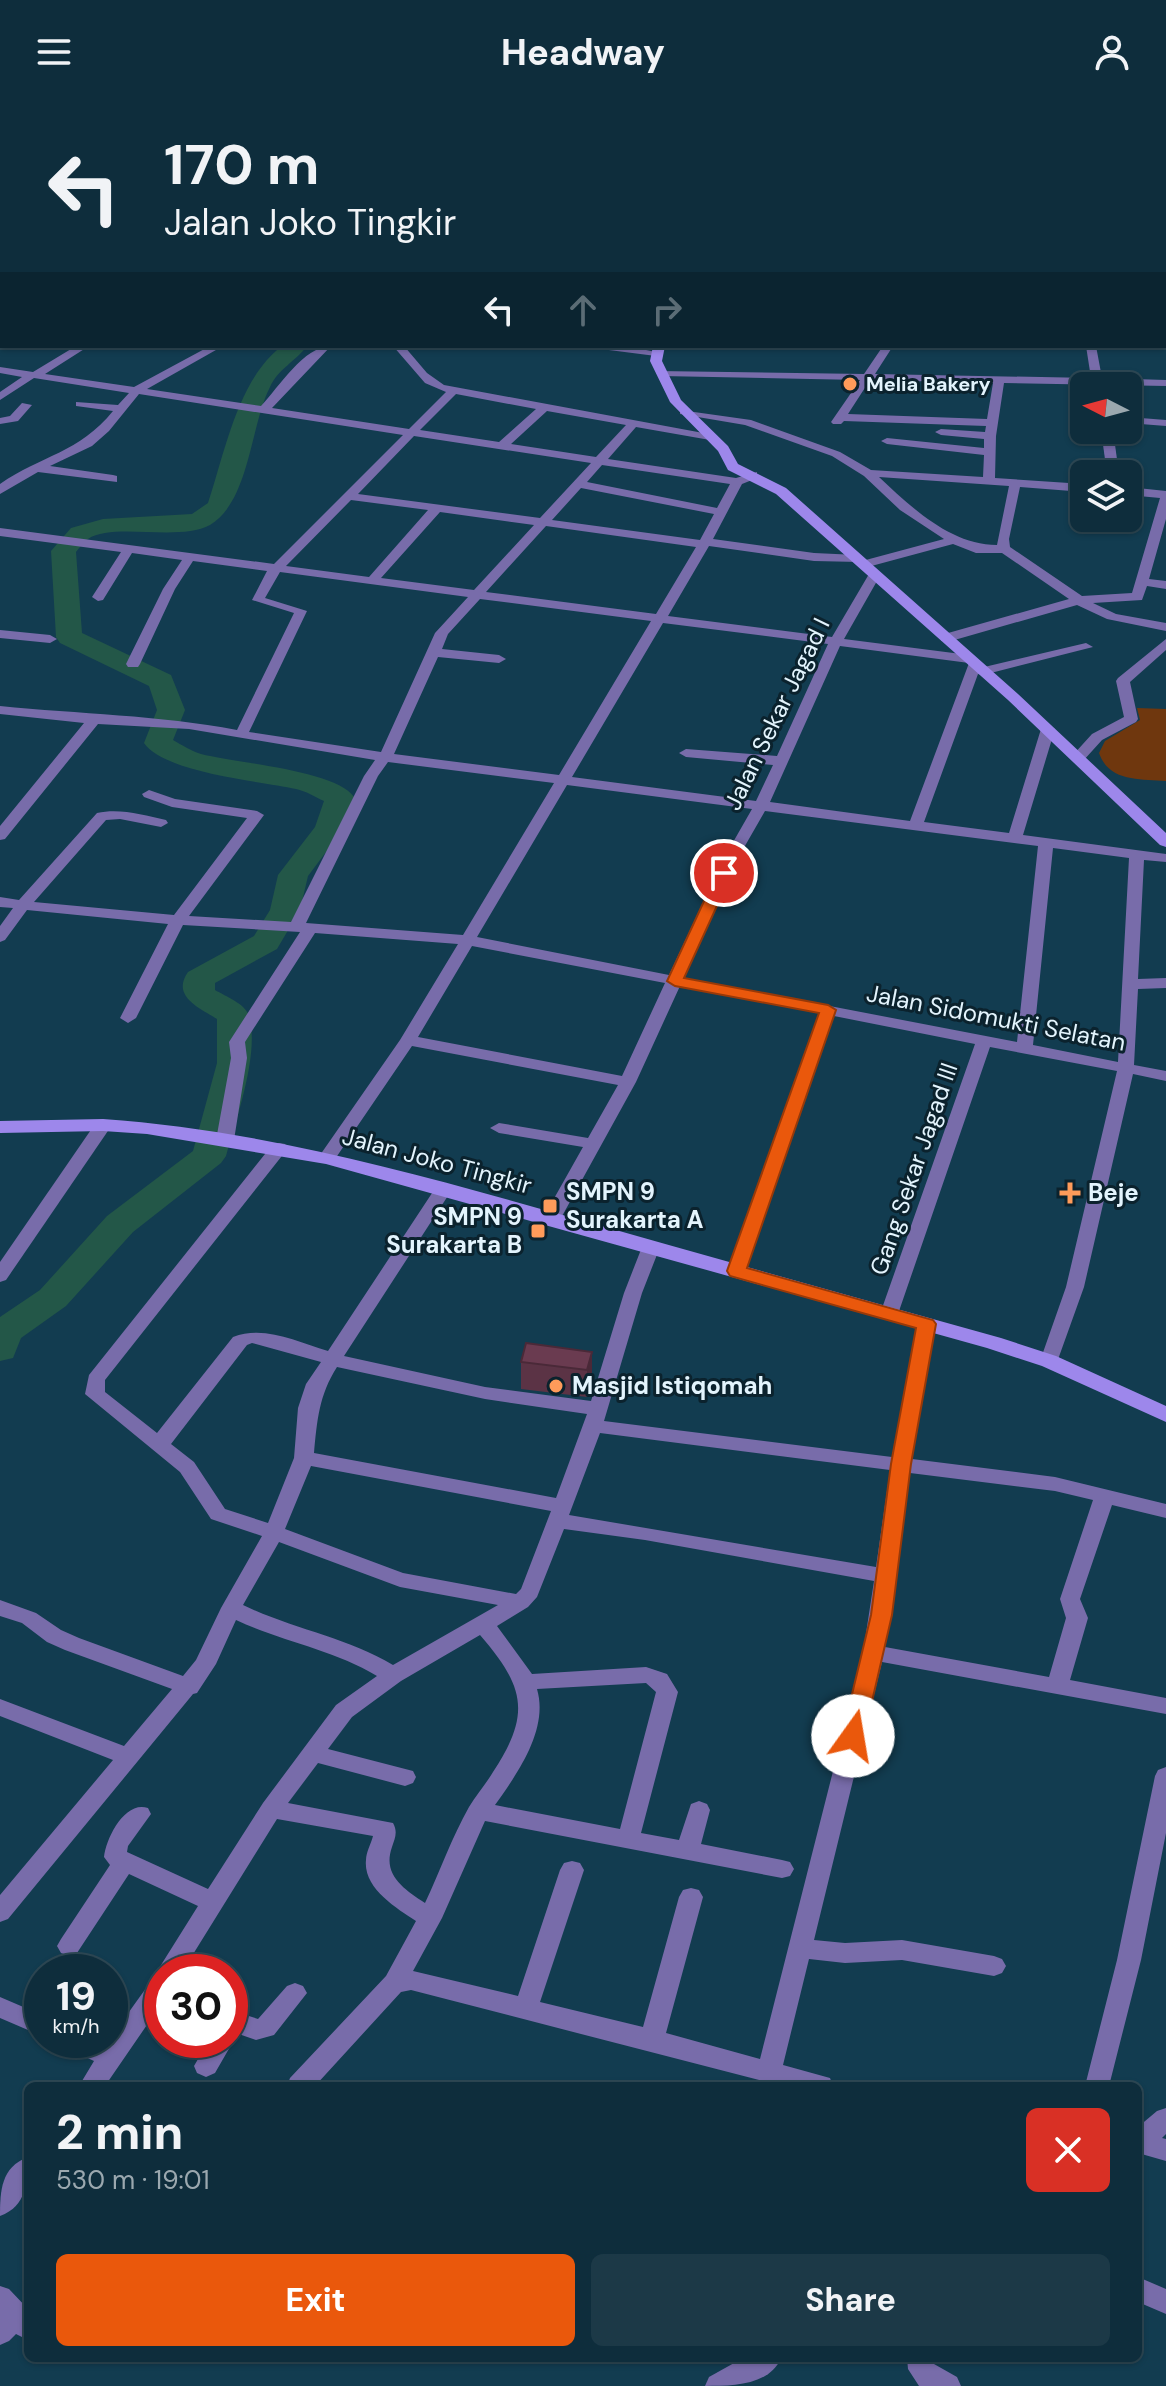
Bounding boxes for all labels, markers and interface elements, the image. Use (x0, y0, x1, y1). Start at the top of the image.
text: Headway (501, 29, 665, 76)
icon: menu (32, 30, 76, 74)
icon: person (1090, 30, 1134, 74)
text: 170 m (164, 128, 319, 201)
icon: left (32, 136, 136, 240)
text: Jalan Joko Tingkir (164, 199, 456, 246)
icon: left (477, 288, 521, 332)
icon: ahead (561, 288, 605, 332)
icon: right (645, 288, 689, 332)
place label: Melia Bakery (866, 371, 991, 397)
north arrow (1070, 372, 1142, 444)
map controls (1070, 372, 1142, 532)
marker: Melia Bakery (841, 375, 859, 393)
button: layers (1070, 460, 1142, 532)
street label: Jalan Sekar Jagad I (717, 613, 837, 815)
pin (690, 839, 758, 907)
icon: arrive (702, 851, 746, 895)
street label: Jalan Sidomukti Selatan (864, 977, 1128, 1058)
street label: Gang Sekar Jagad III (863, 1059, 964, 1279)
street label: Jalan Joko Tingkir (339, 1120, 535, 1201)
place label: SMPN 9 Surakarta A (566, 1176, 704, 1235)
place label: Beje (1088, 1177, 1139, 1208)
marker: Beje (1059, 1182, 1081, 1204)
marker: SMPN 9 Surakarta A (541, 1197, 559, 1215)
place label: SMPN 9 Surakarta B (386, 1201, 522, 1260)
marker: SMPN 9 Surakarta B (529, 1222, 547, 1240)
place label: Masjid Istiqomah (572, 1370, 772, 1401)
marker: Masjid Istiqomah (547, 1377, 565, 1395)
position arrow (811, 1694, 895, 1778)
speed limit sign: 30 (144, 1954, 248, 2058)
text: 19 (56, 1970, 96, 2022)
text: km/h (52, 2013, 100, 2039)
text: 2 min (56, 2101, 183, 2164)
button: close (1026, 2108, 1110, 2192)
text: 530 m · 19:01 (56, 2163, 210, 2197)
button: Exit (56, 2254, 575, 2346)
button: Share (591, 2254, 1110, 2346)

